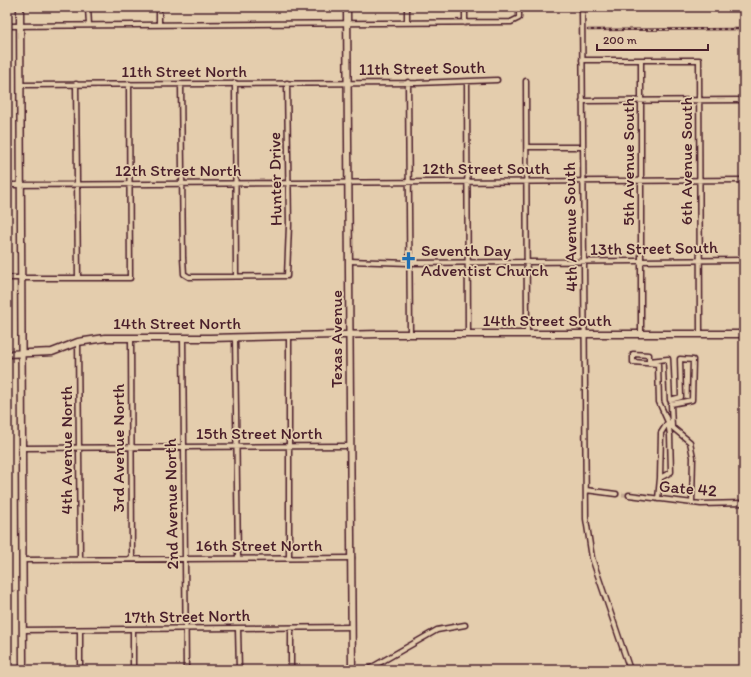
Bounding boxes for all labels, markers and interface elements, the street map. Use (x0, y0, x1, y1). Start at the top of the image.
scale bar (597, 26, 708, 52)
text: 200 m (603, 33, 637, 47)
street label: 11th Street South (358, 57, 486, 79)
street label: 11th Street North (121, 61, 247, 81)
street label: 6th Avenue South (676, 97, 696, 225)
street label: 5th Avenue South (618, 98, 638, 226)
street label: Hunter Drive (264, 132, 286, 226)
street label: 12th Street South (422, 158, 551, 178)
street label: 12th Street North (115, 160, 242, 180)
street label: 4th Avenue South (559, 162, 581, 292)
street label: 13th Street South (590, 237, 719, 259)
place label: Seventh Day Adventist Church (421, 240, 549, 280)
church icon: Seventh Day Adventist Church (398, 250, 418, 270)
street label: Texas Avenue (326, 290, 346, 388)
street label: 14th Street South (482, 310, 612, 330)
street label: 14th Street North (113, 313, 241, 333)
street label: 3rd Avenue North (108, 383, 128, 512)
street label: 4th Avenue North (56, 385, 76, 515)
street label: 15th Street North (196, 423, 323, 443)
street label: 2nd Avenue North (160, 437, 182, 570)
street label: Gate 42 (658, 476, 718, 500)
street label: 16th Street North (196, 535, 323, 555)
street label: 17th Street North (124, 605, 251, 627)

